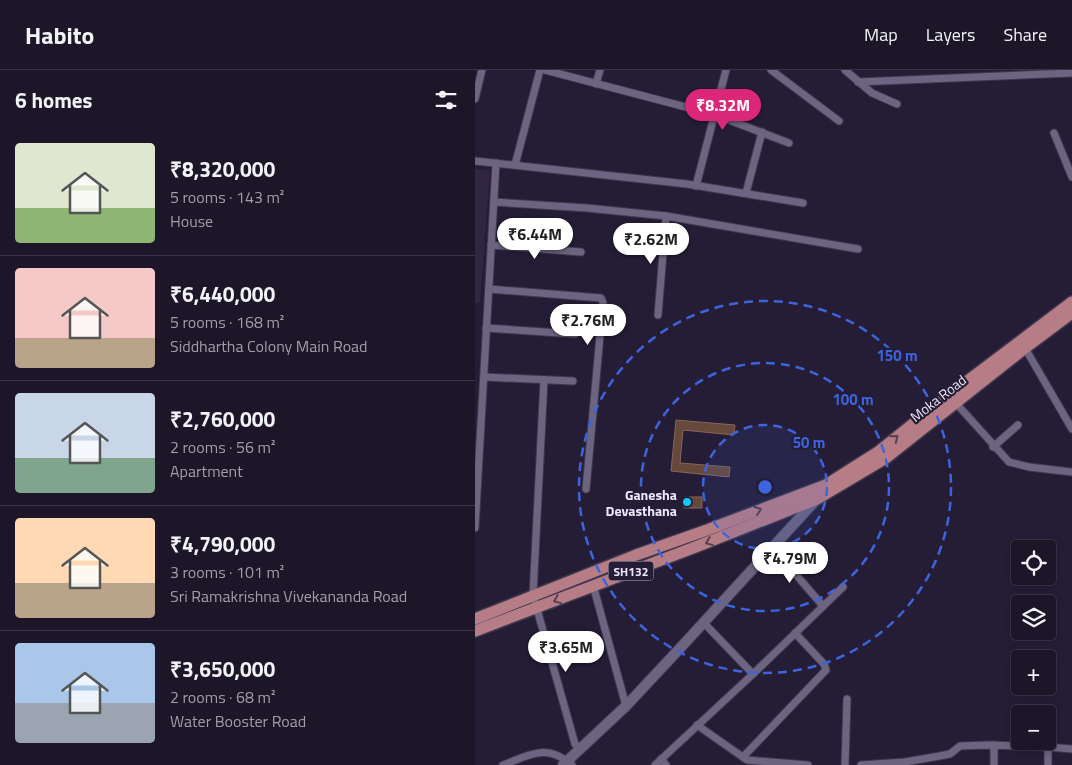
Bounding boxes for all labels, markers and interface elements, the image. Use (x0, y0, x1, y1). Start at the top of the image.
text: Habito (25, 17, 94, 53)
text: Map (864, 21, 898, 48)
text: Layers (926, 21, 975, 48)
text: Share (1003, 21, 1047, 48)
text: 6 homes (15, 84, 92, 116)
icon: filters (432, 86, 460, 114)
pin: ₹8.32M (682, 88, 764, 131)
text: ₹8.32M (696, 93, 750, 117)
text: ₹8,320,000 (170, 153, 275, 185)
icon: home (55, 163, 115, 223)
text: 5 rooms · 143 m² (170, 185, 284, 209)
text: House (170, 209, 213, 233)
pin: ₹6.44M (494, 218, 576, 260)
text: ₹6.44M (508, 222, 562, 246)
pin: ₹2.62M (610, 222, 692, 265)
text: ₹2.62M (624, 227, 678, 251)
text: ₹6,440,000 (170, 278, 275, 310)
icon: home (55, 288, 115, 348)
pin: ₹2.76M (547, 304, 629, 346)
text: ₹2.76M (561, 308, 615, 332)
text: 5 rooms · 168 m² (170, 310, 284, 334)
text: Siddhartha Colony Main Road (170, 334, 368, 358)
text: 150 m (876, 344, 918, 367)
street label: Moka Road (905, 369, 971, 427)
text: 100 m (832, 388, 874, 411)
text: ₹2,760,000 (170, 403, 275, 435)
icon: home (55, 413, 115, 473)
text: 50 m (793, 431, 825, 454)
text: 2 rooms · 56 m² (170, 435, 275, 459)
one-way arrow (890, 435, 899, 444)
text: Apartment (170, 459, 243, 483)
centre of rings (756, 478, 774, 496)
place label: Ganesha Devasthana (605, 484, 677, 521)
marker: Ganesha Devasthana (681, 496, 693, 508)
one-way arrow (754, 506, 762, 516)
text: ₹4,790,000 (170, 528, 275, 560)
one-way arrow (705, 536, 713, 546)
icon: home (55, 538, 115, 598)
map controls (1011, 540, 1056, 750)
button: locate (1011, 540, 1056, 585)
pin: ₹4.79M (749, 542, 831, 584)
text: ₹4.79M (763, 546, 817, 570)
text: 3 rooms · 101 m² (170, 560, 284, 584)
road number: SH132 (609, 562, 653, 581)
text: Sri Ramakrishna Vivekananda Road (170, 584, 407, 608)
one-way arrow (553, 593, 562, 604)
button: layers (1011, 595, 1056, 640)
pin: ₹3.65M (525, 630, 607, 673)
text: ₹3.65M (539, 635, 593, 659)
button: + (1011, 650, 1056, 695)
text: ₹3,650,000 (170, 653, 275, 685)
icon: home (55, 663, 115, 723)
text: 2 rooms · 68 m² (170, 685, 275, 709)
button: − (1011, 705, 1056, 750)
text: Water Booster Road (170, 709, 306, 733)

